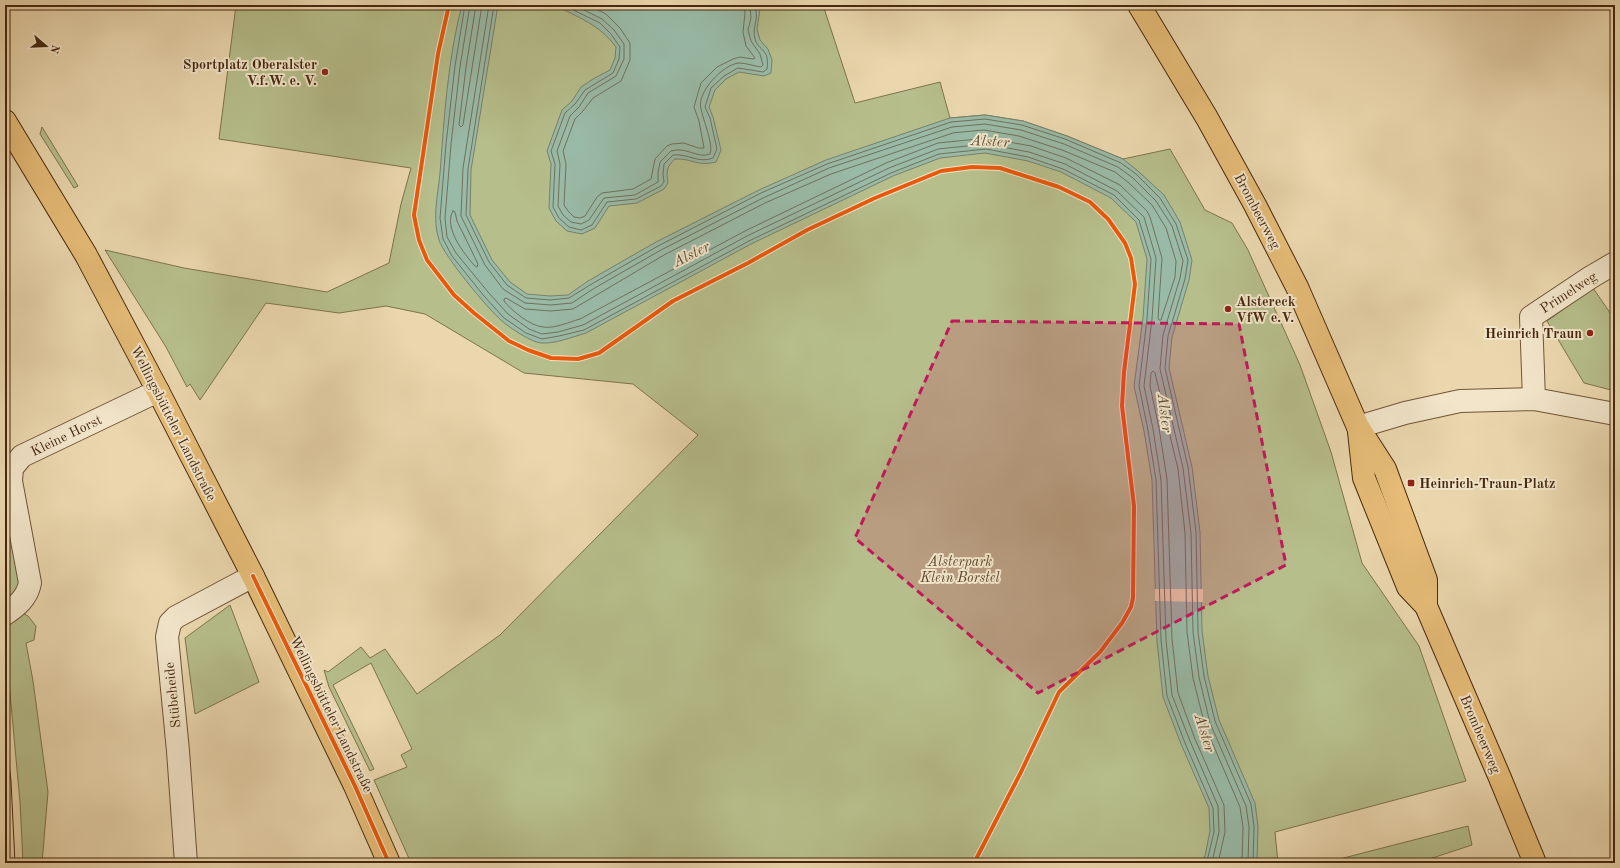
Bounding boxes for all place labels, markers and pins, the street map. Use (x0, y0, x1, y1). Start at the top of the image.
place label: Sportplatz Oberalster V.f.W. e. V. (183, 58, 317, 88)
marker: Sportplatz Oberalster V.f.W. e. V. (320, 67, 330, 77)
place label: Alstereck VfW e.V. (1236, 295, 1296, 325)
marker: Alstereck VfW e.V. (1223, 304, 1233, 314)
place label: Heinrich Traun (1485, 327, 1582, 341)
marker: Heinrich Traun (1585, 328, 1595, 338)
place label: Heinrich-Traun-Platz (1419, 477, 1556, 491)
marker: Heinrich-Traun-Platz (1406, 478, 1416, 488)

